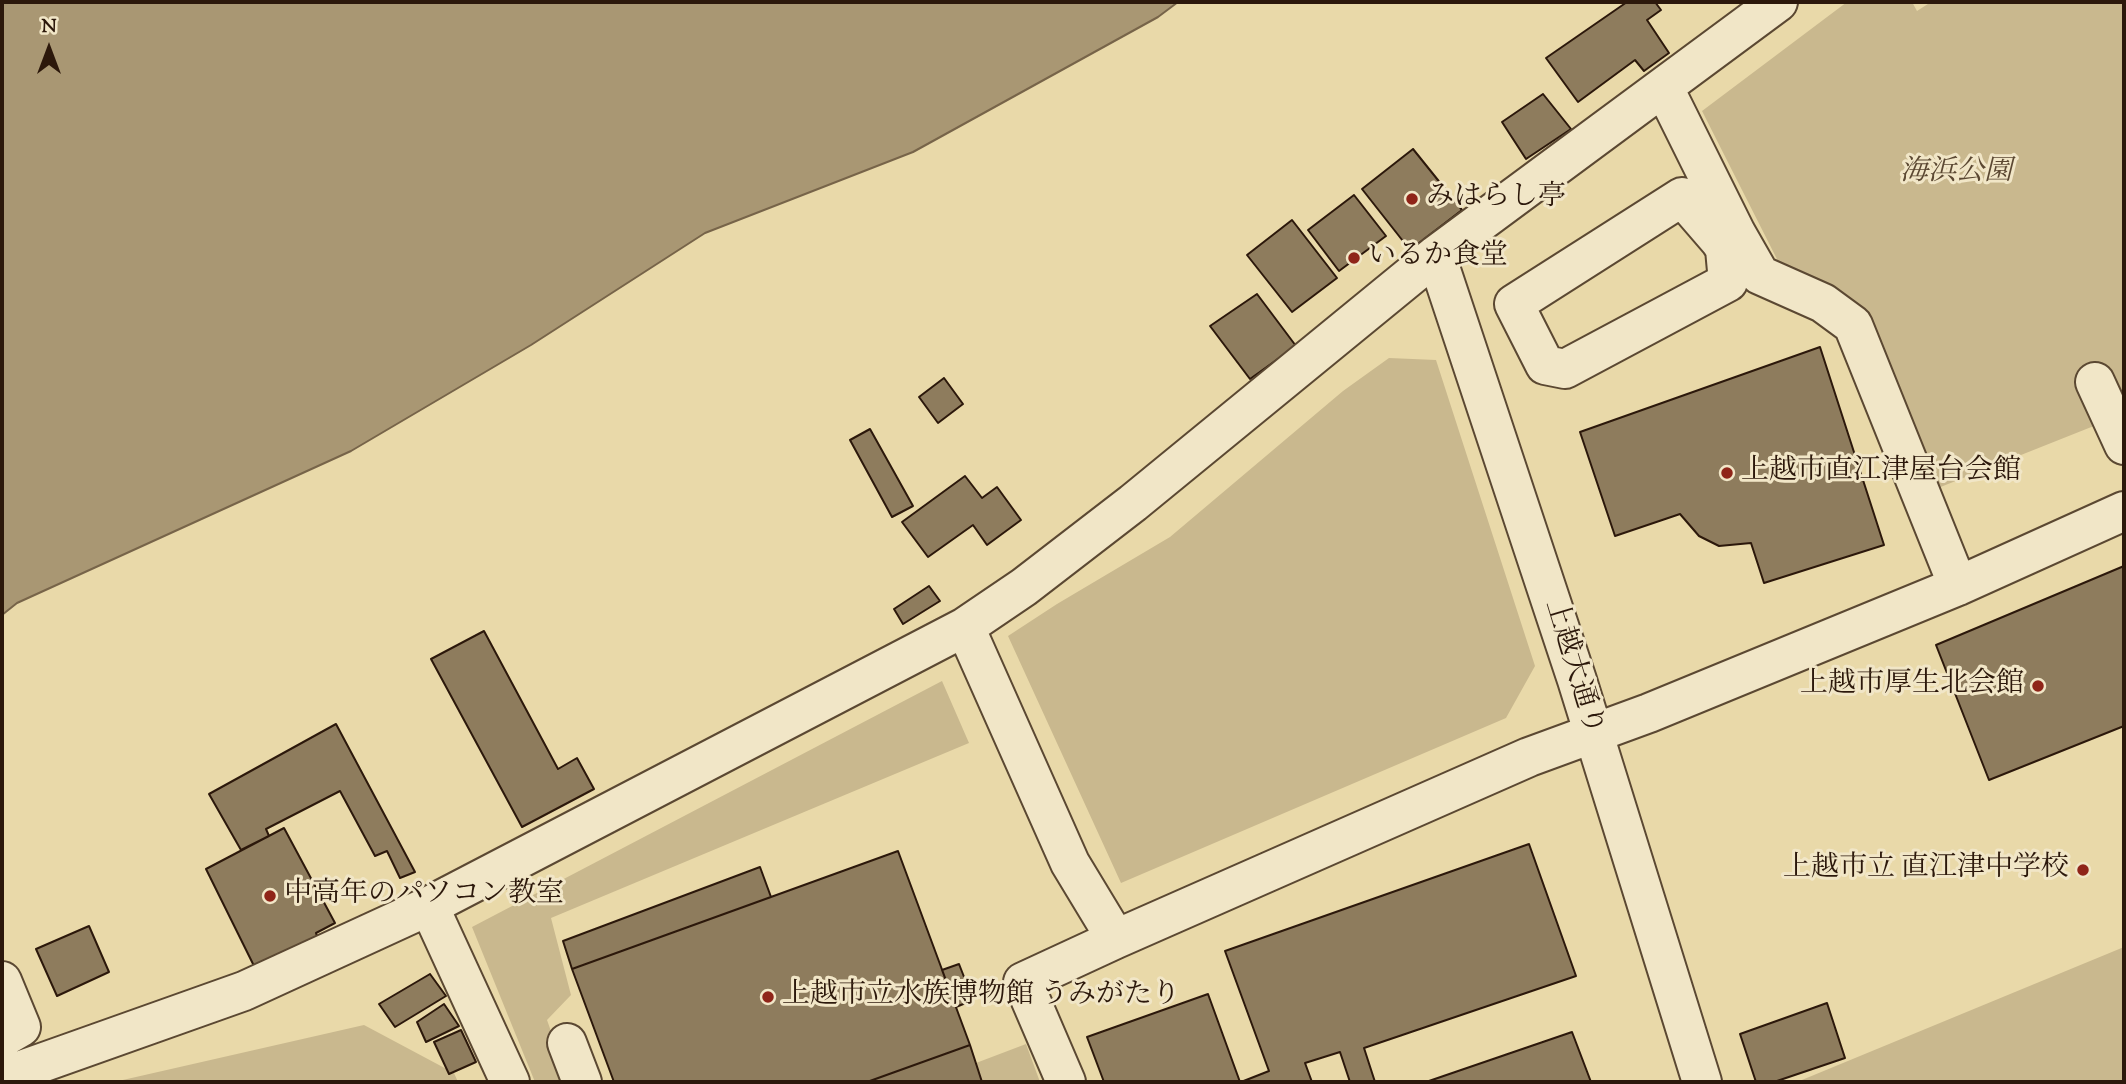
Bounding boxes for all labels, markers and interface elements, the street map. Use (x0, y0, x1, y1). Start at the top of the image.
north arrow (14, 14, 84, 84)
text: N (41, 14, 57, 41)
park label: 海浜公園 (1900, 157, 2012, 191)
place label: みはらし亭 (1426, 182, 1566, 216)
marker: みはらし亭 (1404, 191, 1420, 207)
place label: いるか食堂 (1368, 241, 1508, 275)
marker: いるか食堂 (1346, 250, 1362, 266)
place label: 上越市直江津屋台会館 (1741, 456, 2021, 490)
marker: 上越市直江津屋台会館 (1719, 465, 1735, 481)
street label: 上越大通り (1535, 596, 1609, 740)
place label: 上越市厚生北会館 (1800, 669, 2024, 703)
marker: 上越市厚生北会館 (2030, 678, 2046, 694)
place label: 上越市立 直江津中学校 (1783, 853, 2069, 887)
marker: 上越市立 直江津中学校 (2075, 862, 2091, 878)
place label: 中高年のパソコン教室 (284, 879, 564, 913)
marker: 中高年のパソコン教室 (262, 888, 278, 904)
place label: 上越市立水族博物館 うみがたり (782, 980, 1180, 1014)
marker: 上越市立水族博物館 うみがたり (760, 989, 776, 1005)

